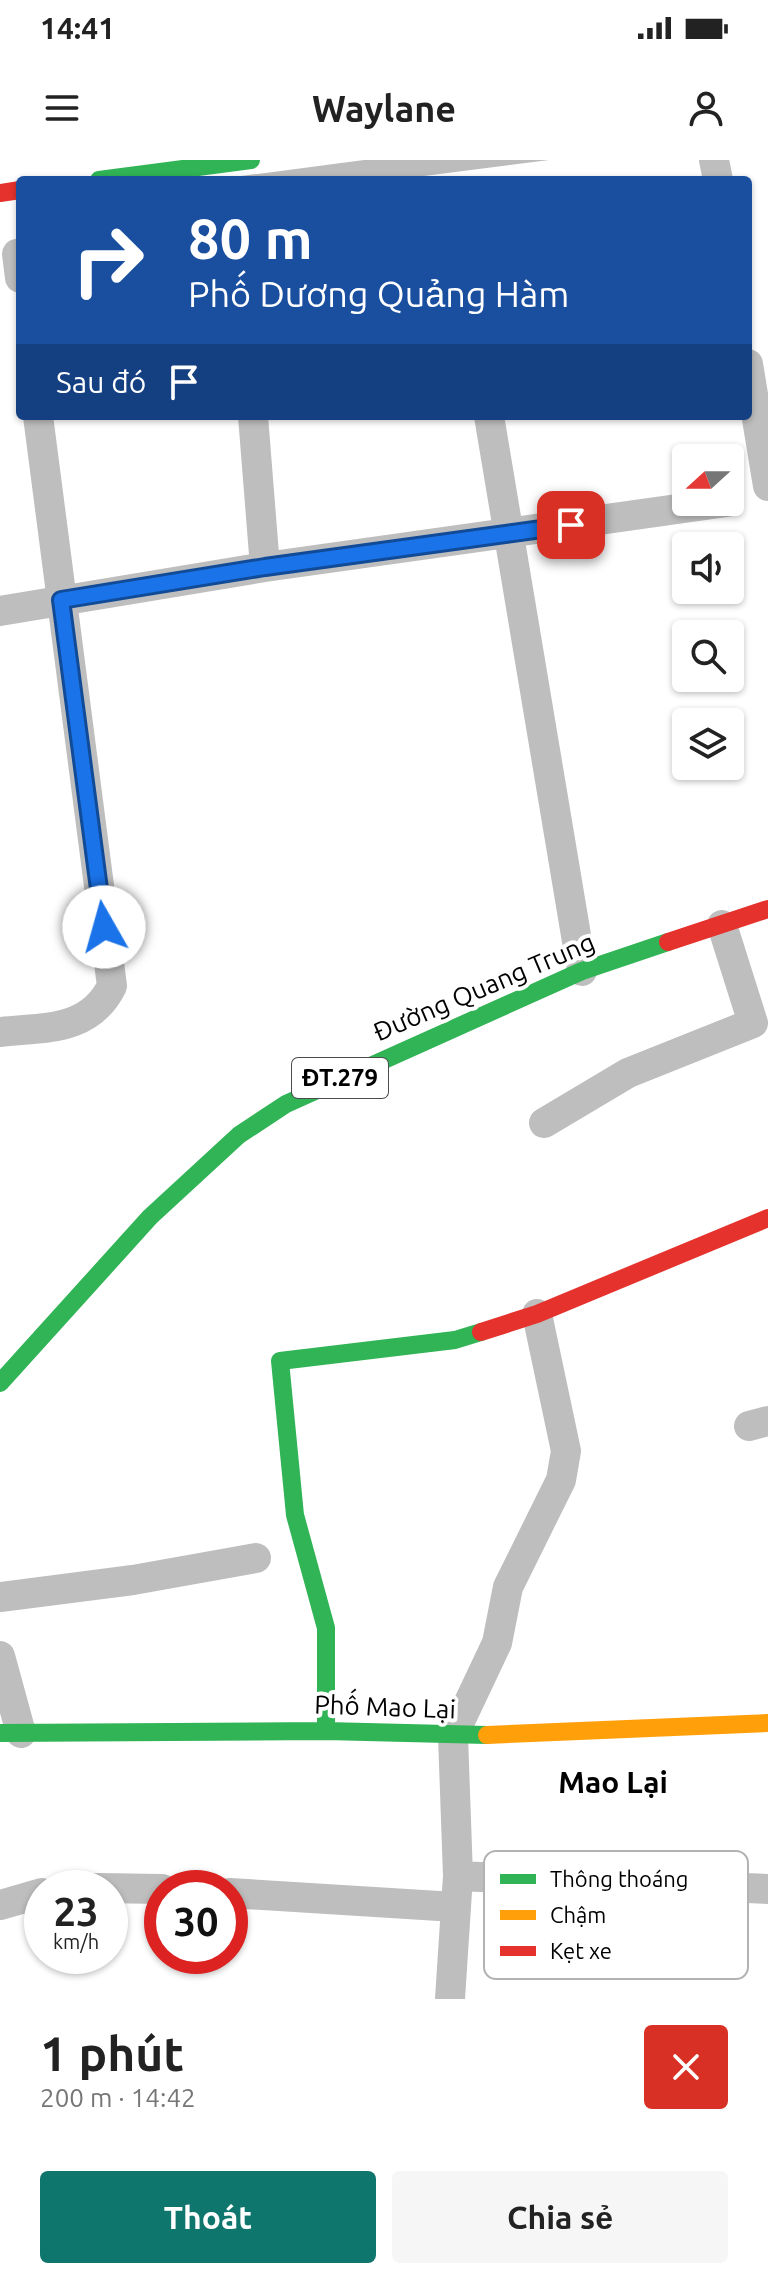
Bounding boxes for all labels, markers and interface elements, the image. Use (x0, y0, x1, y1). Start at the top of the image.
text: 14:41 (40, 11, 115, 45)
icon: menu (40, 86, 84, 130)
icon: person (684, 86, 728, 130)
text: Waylane (312, 88, 456, 129)
text: 80 m (188, 207, 313, 270)
icon: right (56, 208, 160, 312)
text: Phố Dương Quảng Hàm (188, 273, 569, 314)
icon: arrive (162, 360, 206, 404)
text: Sau đó (56, 365, 146, 399)
north arrow (672, 444, 744, 516)
map controls (672, 444, 744, 780)
pin (537, 491, 605, 559)
icon: arrive (549, 503, 593, 547)
button: sound (672, 532, 744, 604)
button: search (672, 620, 744, 692)
button: layers (672, 708, 744, 780)
position arrow (62, 885, 146, 969)
street label: Đường Quang Trung (369, 927, 599, 1046)
road number: ĐT.279 (292, 1058, 388, 1098)
street label: Phố Mao Lại (314, 1686, 456, 1723)
district label: Mao Lại (558, 1765, 668, 1799)
legend (484, 1851, 748, 1979)
text: Thông thoáng (550, 1866, 689, 1891)
speed limit sign: 30 (144, 1870, 248, 1974)
text: 23 (53, 1889, 99, 1934)
text: Chậm (550, 1902, 606, 1927)
text: km/h (53, 1930, 99, 1953)
text: Kẹt xe (550, 1938, 612, 1963)
button: close (644, 2025, 728, 2109)
text: 1 phút (40, 2026, 184, 2080)
text: 200 m · 14:42 (40, 2083, 196, 2112)
button: Thoát (40, 2171, 376, 2263)
button: Chia sẻ (392, 2171, 728, 2263)

